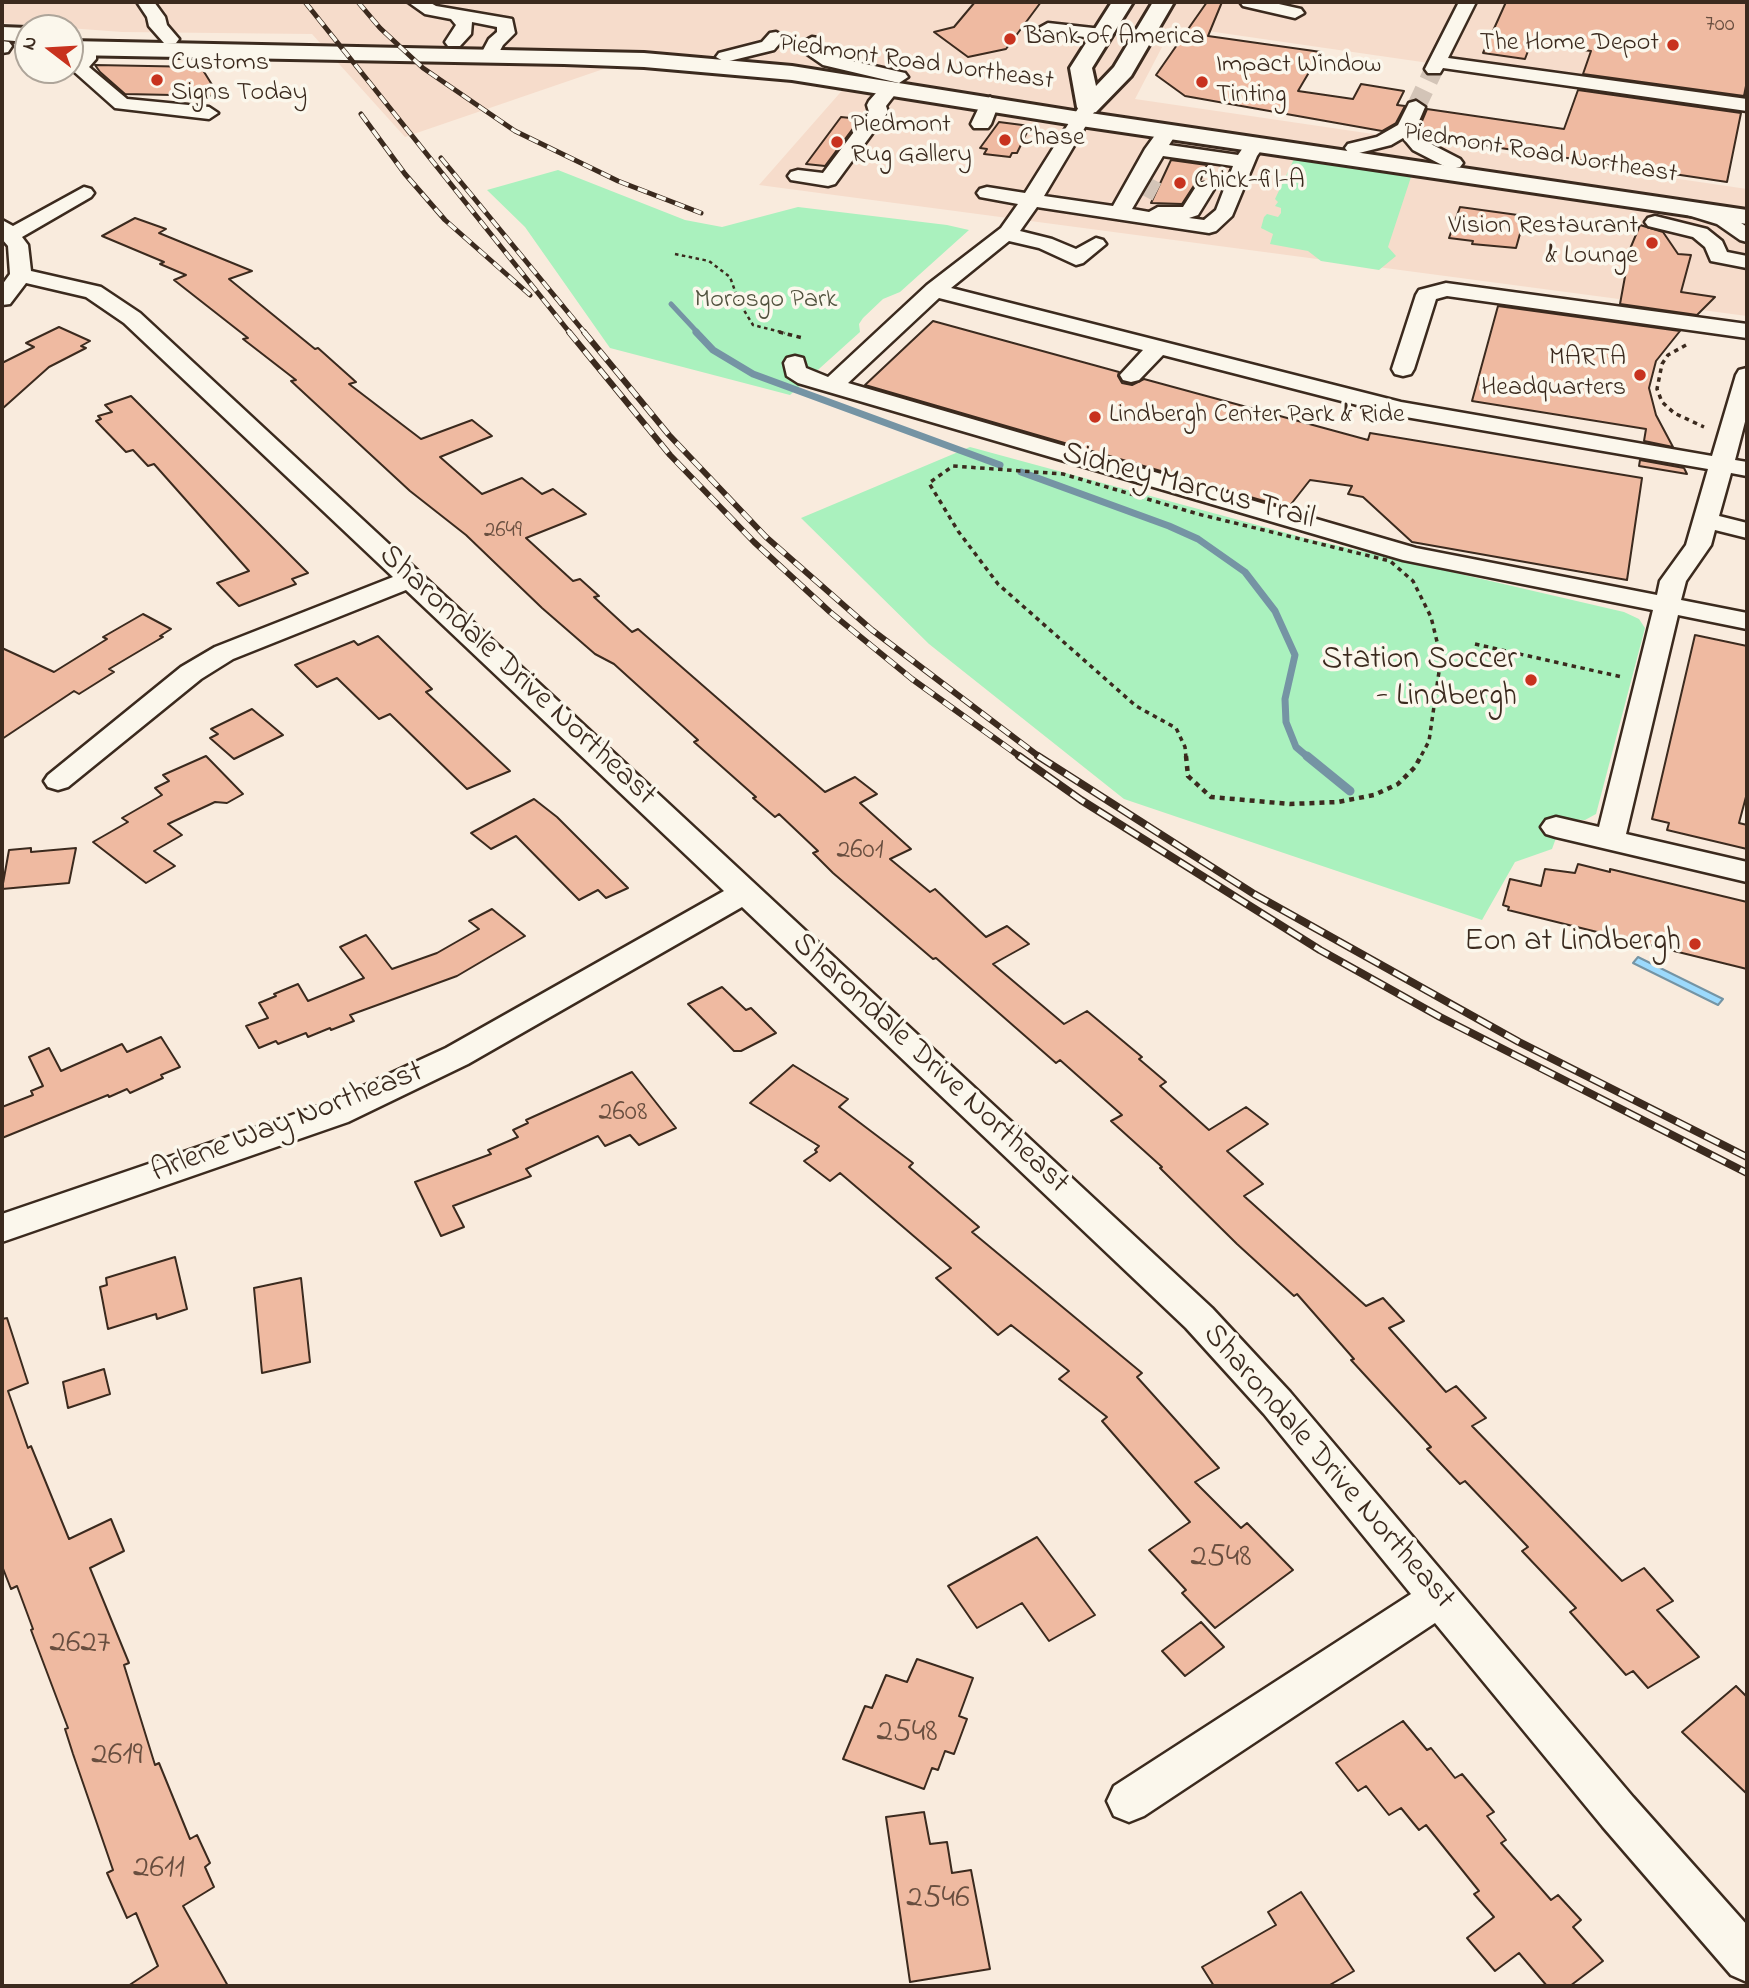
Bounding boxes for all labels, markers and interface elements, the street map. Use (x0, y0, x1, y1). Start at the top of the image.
house number: 700 (1705, 12, 1735, 40)
north arrow (14, 14, 84, 84)
place label: Bank of America (1024, 23, 1204, 55)
street label: Piedmont Road Northeast (777, 29, 1055, 99)
place label: The Home Depot (1480, 29, 1659, 61)
marker: Bank of America (1002, 31, 1018, 47)
text: N (16, 33, 45, 53)
marker: The Home Depot (1665, 37, 1681, 53)
place label: Customs Signs Today (171, 49, 307, 110)
place label: Impact Window Tinting (1216, 51, 1381, 112)
marker: Customs Signs Today (149, 72, 165, 88)
marker: Impact Window Tinting (1194, 74, 1210, 90)
place label: Piedmont Rug Gallery (851, 111, 972, 172)
street label: Piedmont Road Northeast (1401, 118, 1679, 192)
place label: Chase (1019, 124, 1085, 156)
marker: Chase (997, 132, 1013, 148)
marker: Piedmont Rug Gallery (829, 134, 845, 150)
place label: Chick-fil-A (1194, 167, 1305, 199)
marker: Chick-fil-A (1172, 175, 1188, 191)
place label: Vision Restaurant & Lounge (1449, 212, 1638, 274)
marker: Vision Restaurant & Lounge (1644, 235, 1660, 251)
park label: Morosgo Park (695, 286, 837, 318)
place label: MARTA Headquarters (1481, 344, 1626, 406)
marker: MARTA Headquarters (1632, 367, 1648, 383)
place label: Lindbergh Center Park & Ride (1109, 401, 1405, 433)
marker: Lindbergh Center Park & Ride (1087, 409, 1103, 425)
street label: Sidney Marcus Trail (1057, 436, 1319, 540)
house number: 2649 (484, 518, 522, 546)
street label: Sharondale Drive Northeast (369, 538, 663, 816)
place label: Station Soccer - Lindbergh (1322, 643, 1517, 718)
marker: Station Soccer - Lindbergh (1523, 672, 1539, 688)
house number: 2601 (836, 835, 884, 869)
place label: Eon at Lindbergh (1464, 925, 1681, 963)
street label: Sharondale Drive Northeast (782, 926, 1076, 1204)
marker: Eon at Lindbergh (1687, 936, 1703, 952)
street label: Arlene Way Northeast (147, 1054, 429, 1194)
house number: 2608 (599, 1097, 647, 1131)
street label: Sharondale Drive Northeast (1192, 1317, 1462, 1619)
house number: 2548 (1190, 1540, 1252, 1580)
house number: 2627 (50, 1626, 110, 1666)
house number: 2548 (876, 1715, 938, 1755)
house number: 2619 (91, 1738, 143, 1778)
house number: 2611 (133, 1851, 185, 1891)
house number: 2546 (906, 1881, 970, 1921)

